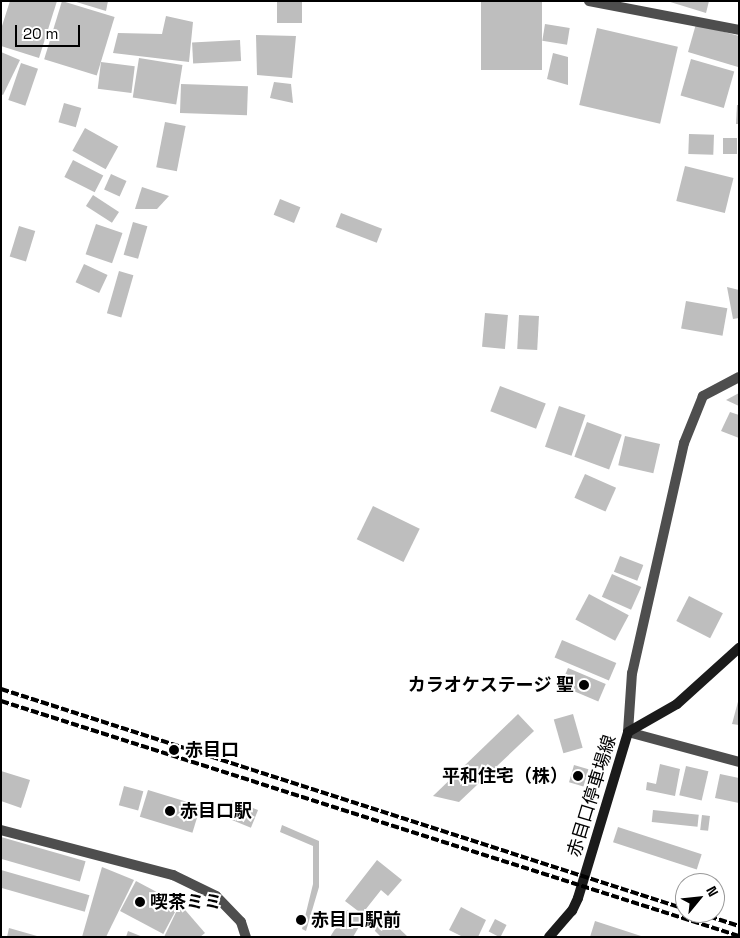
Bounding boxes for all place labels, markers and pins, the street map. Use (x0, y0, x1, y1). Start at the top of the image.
place label: カラオケステージ 聖 (407, 674, 574, 696)
marker: カラオケステージ 聖 (578, 679, 590, 691)
place label: 赤目口 (185, 739, 239, 761)
marker: 赤目口 (167, 743, 181, 757)
place label: 平和住宅（株） (442, 765, 568, 787)
marker: 平和住宅（株） (572, 770, 584, 782)
place label: 赤目口駅 (180, 800, 252, 822)
marker: 赤目口駅 (164, 805, 176, 817)
place label: 喫茶ミミ (150, 891, 222, 913)
marker: 喫茶ミミ (134, 896, 146, 908)
place label: 赤目口駅前 (311, 909, 401, 931)
marker: 赤目口駅前 (295, 914, 307, 926)

